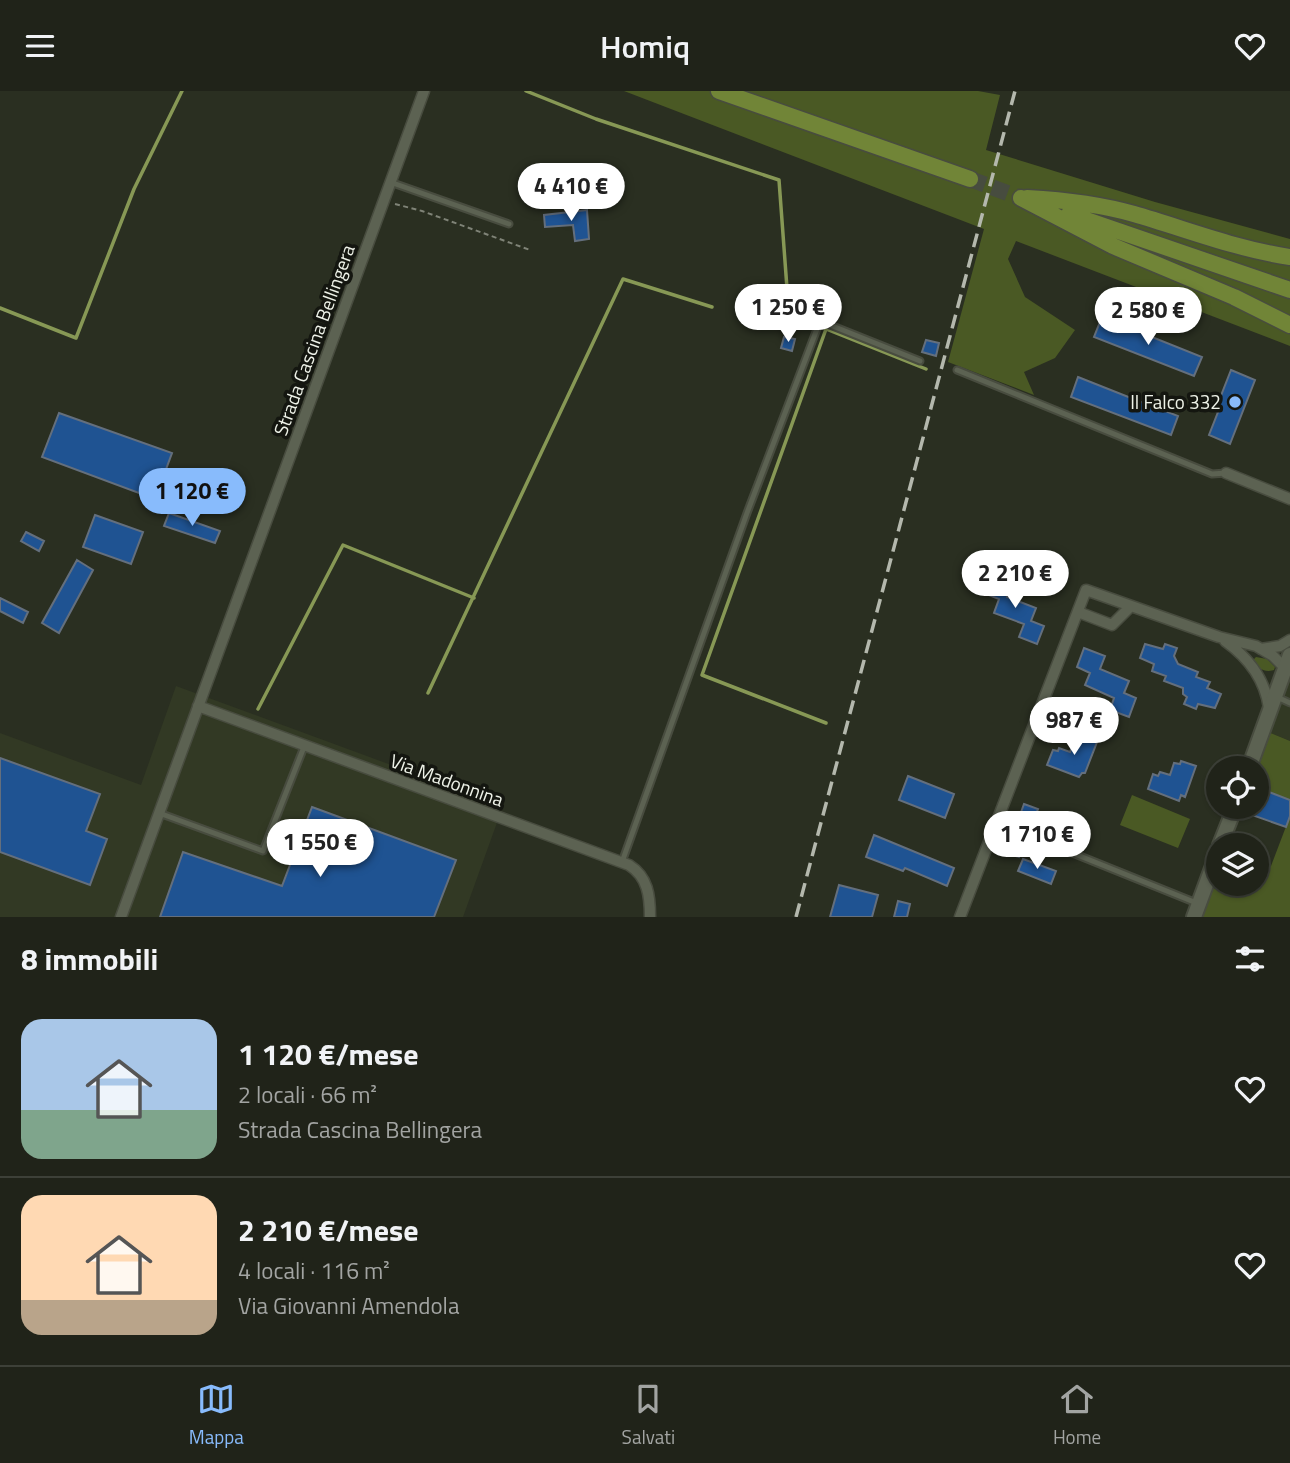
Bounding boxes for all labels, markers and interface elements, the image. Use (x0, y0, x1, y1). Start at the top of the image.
text: Homiq (600, 22, 690, 70)
icon: menu (21, 27, 59, 65)
icon: heart (1231, 27, 1269, 65)
pin: 4 410 € (506, 163, 636, 223)
text: 4 410 € (534, 168, 608, 203)
street label: Strada Cascina Bellingera (265, 240, 362, 439)
pin: 1 250 € (723, 285, 853, 344)
pin: 2 580 € (1083, 287, 1213, 347)
text: 1 250 € (751, 289, 825, 324)
text: 2 580 € (1111, 292, 1185, 327)
place label: Il Falco 332 (1130, 387, 1221, 416)
marker: Il Falco 332 (1227, 394, 1243, 410)
pin: 1 120 € (127, 469, 257, 528)
text: 1 120 € (155, 473, 229, 508)
pin: 2 210 € (950, 551, 1080, 610)
text: 2 210 € (978, 555, 1052, 590)
pin: 987 € (1025, 697, 1123, 757)
text: 987 € (1046, 702, 1102, 737)
street label: Via Madonnina (386, 746, 508, 814)
map controls (1206, 756, 1269, 896)
button: locate (1206, 756, 1269, 819)
pin: 1 710 € (972, 811, 1102, 871)
text: 1 710 € (1000, 816, 1074, 851)
pin: 1 550 € (255, 819, 385, 879)
text: 1 550 € (283, 824, 357, 859)
button: layers (1206, 833, 1269, 896)
text: 8 immobili (21, 936, 158, 982)
icon: filters (1231, 940, 1269, 978)
text: 1 120 €/mese (238, 1031, 418, 1077)
icon: home (77, 1047, 161, 1131)
icon: heart (1231, 1070, 1269, 1108)
text: 2 locali · 66 m² (238, 1077, 377, 1112)
text: Strada Cascina Bellingera (238, 1112, 482, 1147)
text: 2 210 €/mese (238, 1207, 418, 1253)
icon: home (77, 1223, 161, 1307)
icon: heart (1231, 1246, 1269, 1284)
text: 4 locali · 116 m² (238, 1253, 390, 1288)
text: Via Giovanni Amendola (238, 1288, 459, 1323)
tab: Mappa (189, 1380, 244, 1451)
tab: Salvati (622, 1380, 675, 1451)
tab: Home (1053, 1380, 1101, 1451)

